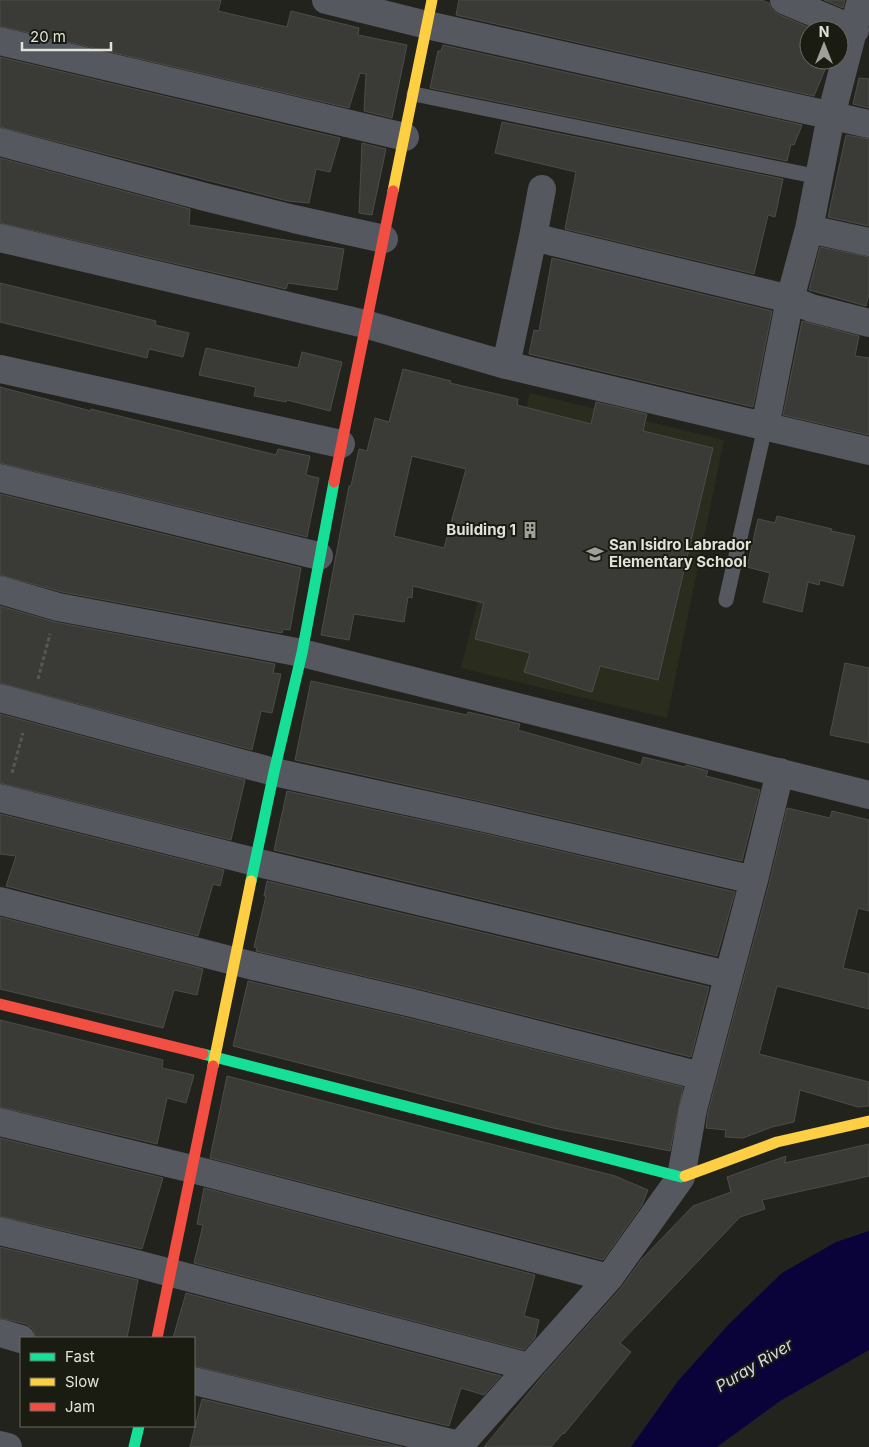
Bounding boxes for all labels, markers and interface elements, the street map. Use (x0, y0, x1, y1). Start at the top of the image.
scale bar (22, 20, 111, 52)
north arrow (799, 20, 849, 70)
text: N (819, 23, 829, 40)
text: 20 m (30, 27, 66, 46)
place label: Building 1 (446, 520, 516, 539)
building icon: Building 1 (520, 520, 540, 540)
place label: San Isidro Labrador Elementary School (609, 535, 751, 571)
school or university icon: San Isidro Labrador Elementary School (585, 544, 605, 564)
water label: Puray River (712, 1334, 797, 1396)
legend (20, 1337, 195, 1427)
text: Fast (65, 1347, 95, 1366)
text: Slow (65, 1372, 99, 1391)
text: Jam (65, 1397, 95, 1416)

